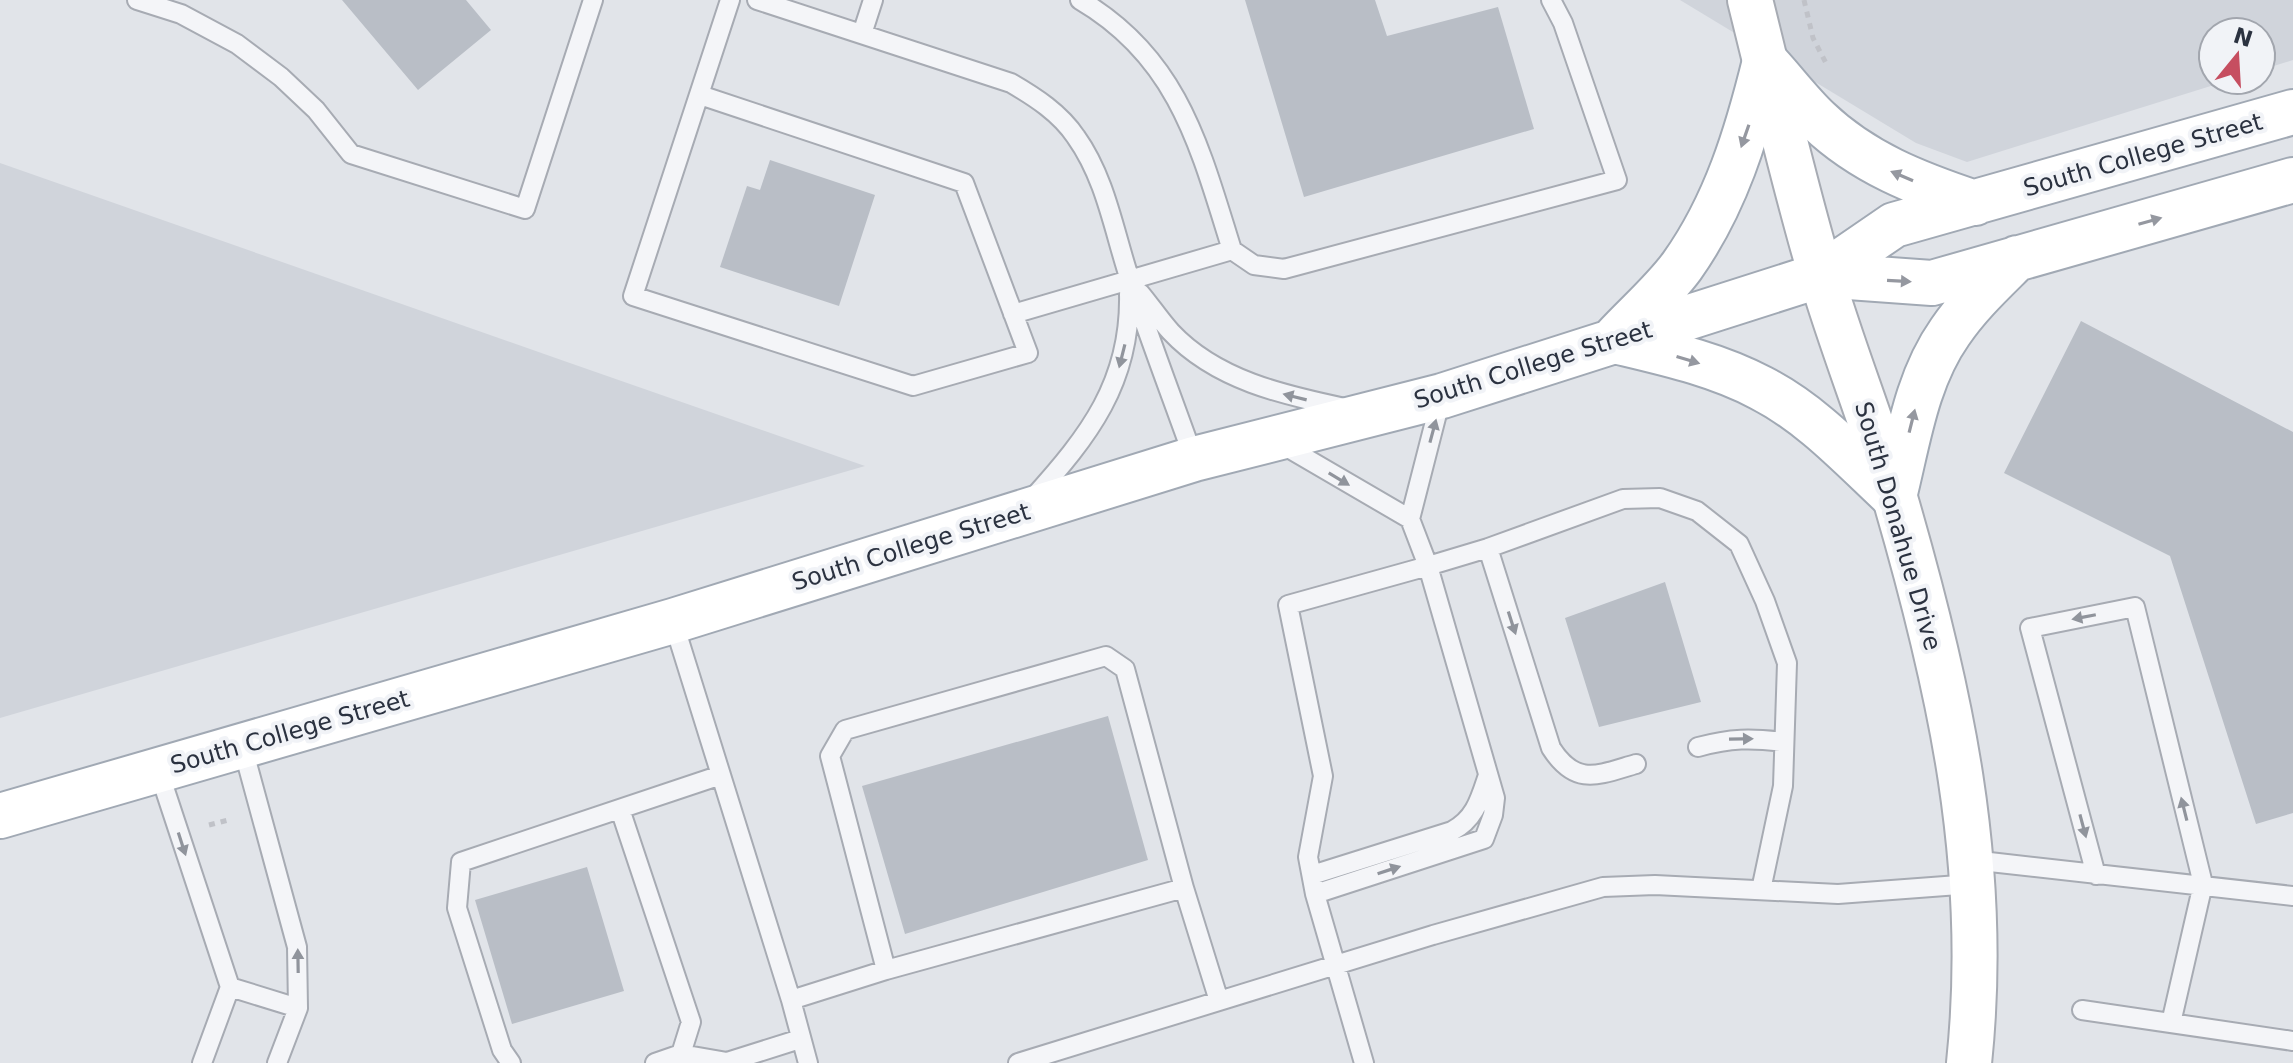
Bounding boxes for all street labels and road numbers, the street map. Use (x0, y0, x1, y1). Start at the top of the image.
street label: South College Street (2020, 107, 2266, 203)
street label: South College Street (1411, 315, 1655, 415)
street label: South Donahue Drive (1849, 398, 1947, 654)
street label: South College Street (789, 497, 1033, 597)
street label: South College Street (167, 684, 413, 780)

